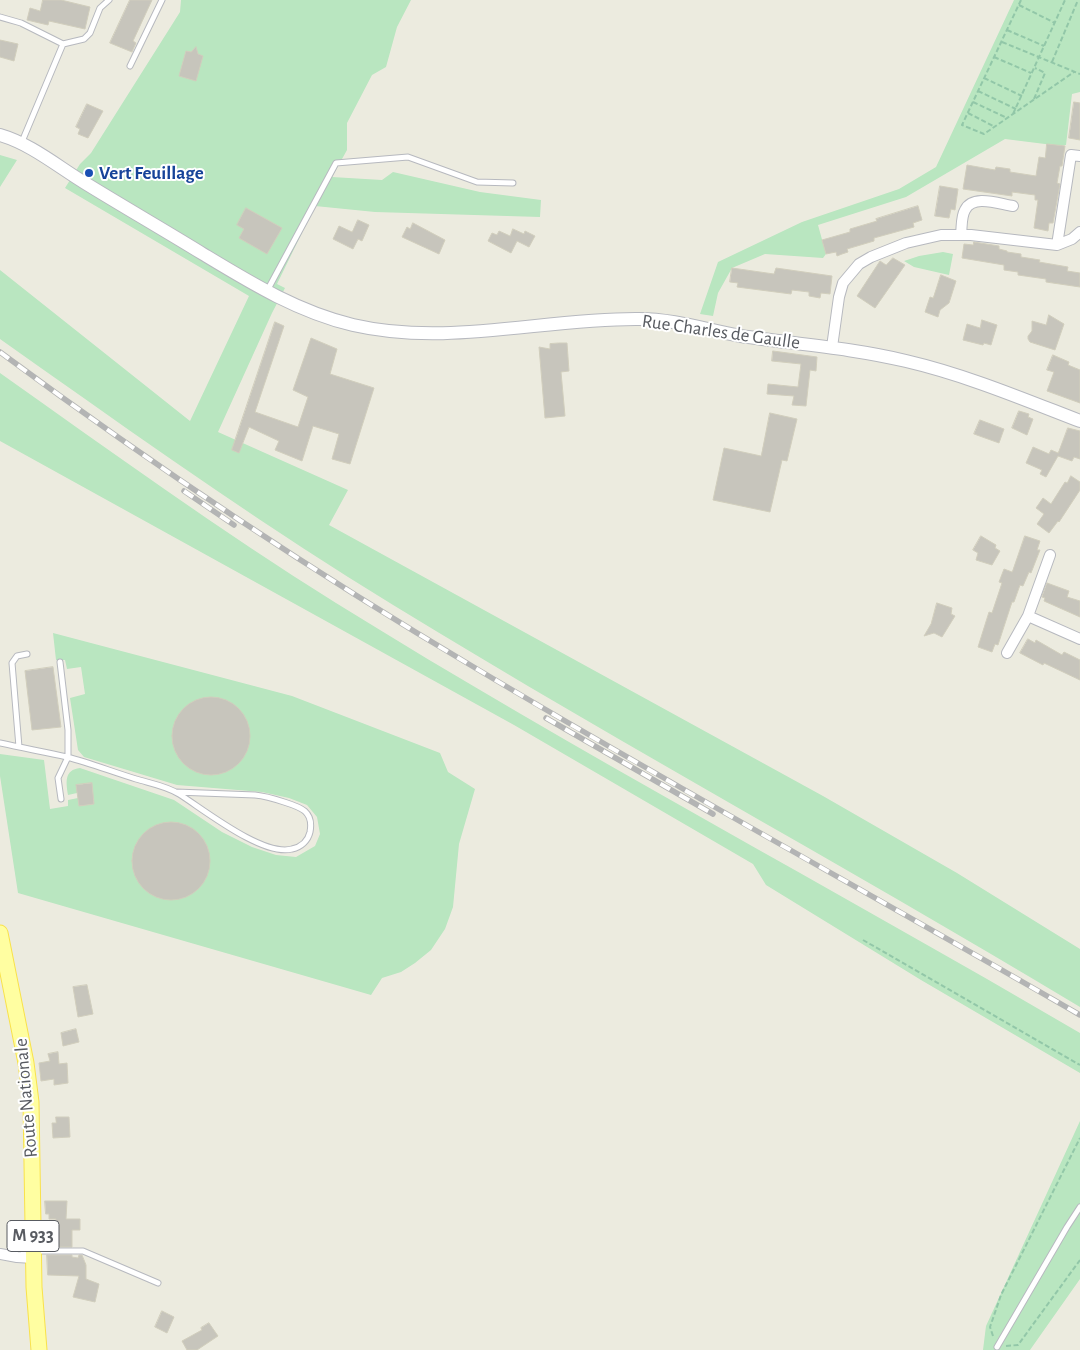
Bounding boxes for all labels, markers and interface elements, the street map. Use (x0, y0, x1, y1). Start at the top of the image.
place label: Vert Feuillage (99, 162, 204, 184)
marker: Vert Feuillage (83, 167, 95, 179)
street label: Rue Charles de Gaulle (640, 310, 802, 354)
street label: Route Nationale (9, 1037, 43, 1159)
road number: M 933 (7, 1220, 59, 1252)

